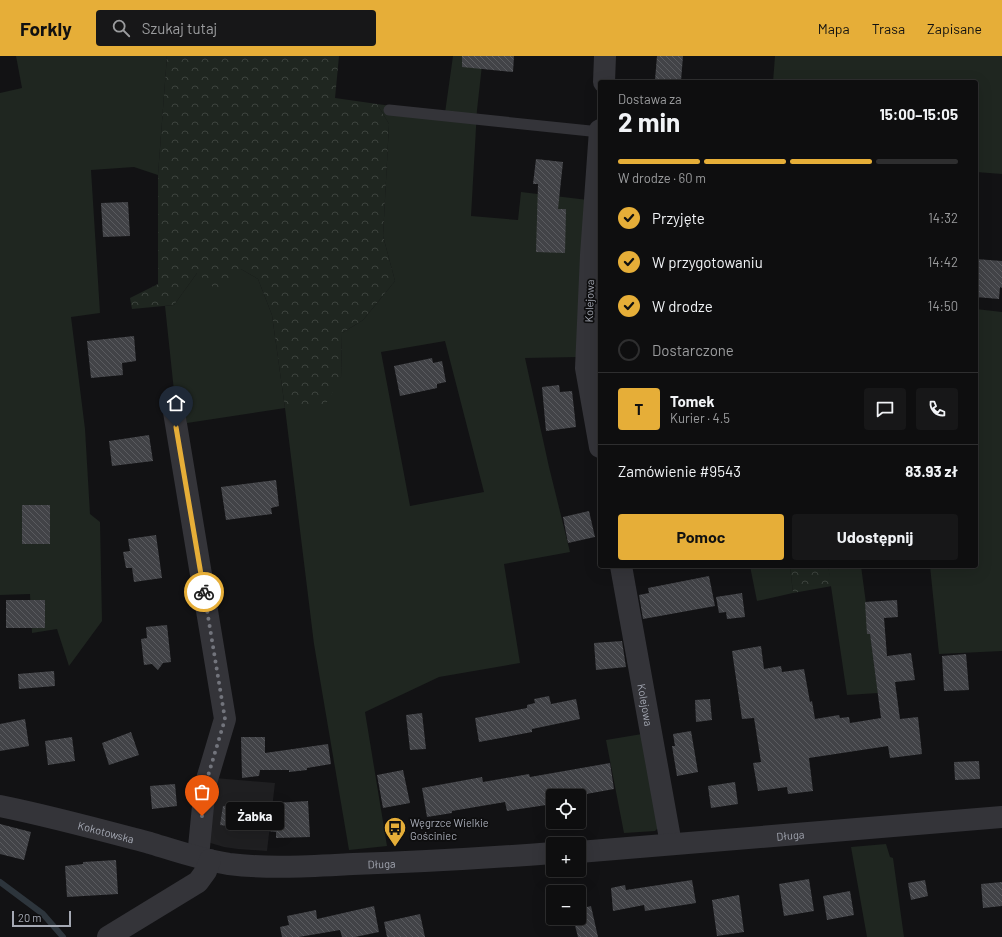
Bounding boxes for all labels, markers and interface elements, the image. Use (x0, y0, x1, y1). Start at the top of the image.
search box (96, 10, 376, 46)
text: Forkly (20, 17, 72, 40)
icon: search (110, 17, 132, 39)
text: Szukaj tutaj (142, 19, 217, 37)
text: Mapa (818, 20, 850, 37)
text: Trasa (872, 20, 905, 37)
text: Zapisane (927, 20, 982, 37)
text: Dostawa za (618, 91, 682, 107)
text: 15:00–15:05 (879, 105, 958, 123)
text: 2 min (618, 106, 680, 137)
text: W drodze · 60 m (618, 170, 706, 186)
icon: check (618, 207, 640, 229)
text: Przyjęte (652, 209, 705, 227)
text: 14:32 (928, 210, 958, 226)
icon: check (618, 251, 640, 273)
text: W przygotowaniu (652, 253, 763, 271)
text: 14:42 (928, 254, 958, 270)
street label: Kolejowa (582, 279, 596, 323)
icon: check (618, 295, 640, 317)
text: W drodze (652, 297, 713, 315)
text: 14:50 (928, 298, 958, 314)
text: Dostarczone (652, 341, 734, 359)
pin (159, 386, 193, 427)
button: chat (864, 388, 906, 430)
button: phone (916, 388, 958, 430)
icon: home (165, 392, 187, 414)
text: Tomek (670, 392, 715, 410)
text: T (635, 400, 643, 418)
text: Kurier · 4.5 (670, 410, 730, 426)
text: Zamówienie #9543 (618, 462, 741, 480)
text: 83.93 zł (905, 462, 958, 480)
button: Pomoc (618, 514, 784, 560)
button: Udostępnij (792, 514, 958, 560)
courier (184, 572, 224, 612)
icon: bike (193, 581, 215, 603)
street label: Kolejowa (636, 683, 656, 727)
pin (185, 775, 219, 816)
icon: bag (191, 781, 213, 803)
map controls (546, 789, 586, 925)
button: locate (546, 789, 586, 829)
callout: Żabka (226, 802, 284, 830)
text: Żabka (238, 808, 272, 824)
bus stop icon: Węgrzce Wielkie Gościniec (382, 815, 408, 848)
place label: Węgrzce Wielkie Gościniec (410, 816, 489, 842)
street label: Kokotowska (77, 818, 136, 845)
street label: Długa (776, 827, 805, 842)
button: + (546, 837, 586, 877)
street label: Długa (367, 856, 396, 870)
button: − (546, 885, 586, 925)
scale bar (12, 909, 71, 928)
text: 20 m (18, 911, 41, 924)

